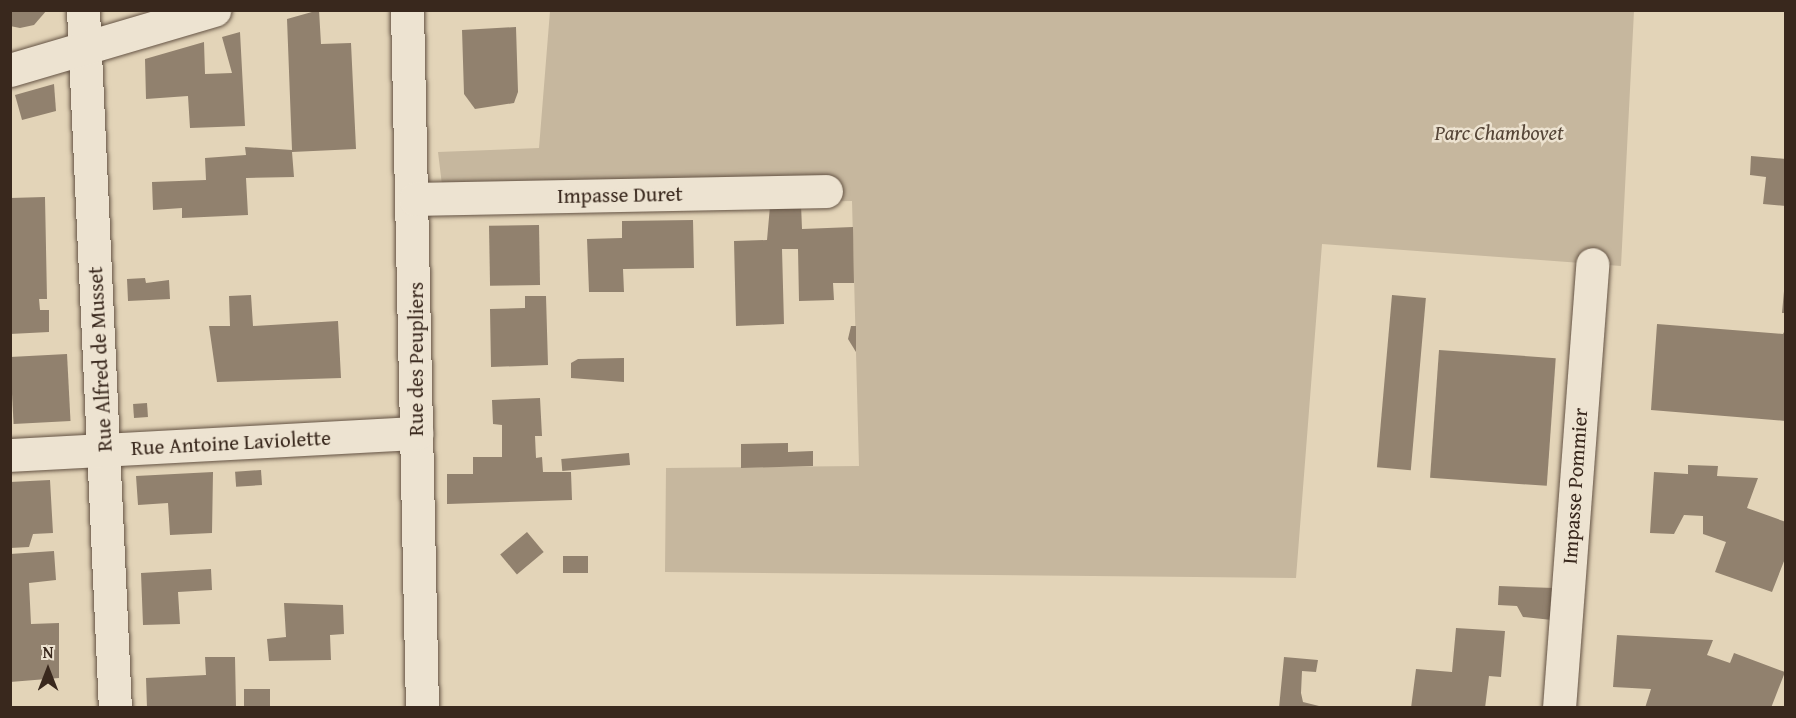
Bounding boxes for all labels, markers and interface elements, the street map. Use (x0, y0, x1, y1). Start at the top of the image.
park label: Parc Chambovet (1434, 120, 1564, 146)
street label: Impasse Duret (557, 181, 683, 209)
street label: Rue Alfred de Musset (83, 266, 117, 452)
street label: Rue des Peupliers (403, 282, 429, 436)
street label: Impasse Pommier (1557, 407, 1593, 565)
street label: Rue Antoine Laviolette (130, 425, 332, 461)
north arrow (18, 640, 78, 700)
text: N (43, 640, 53, 664)

